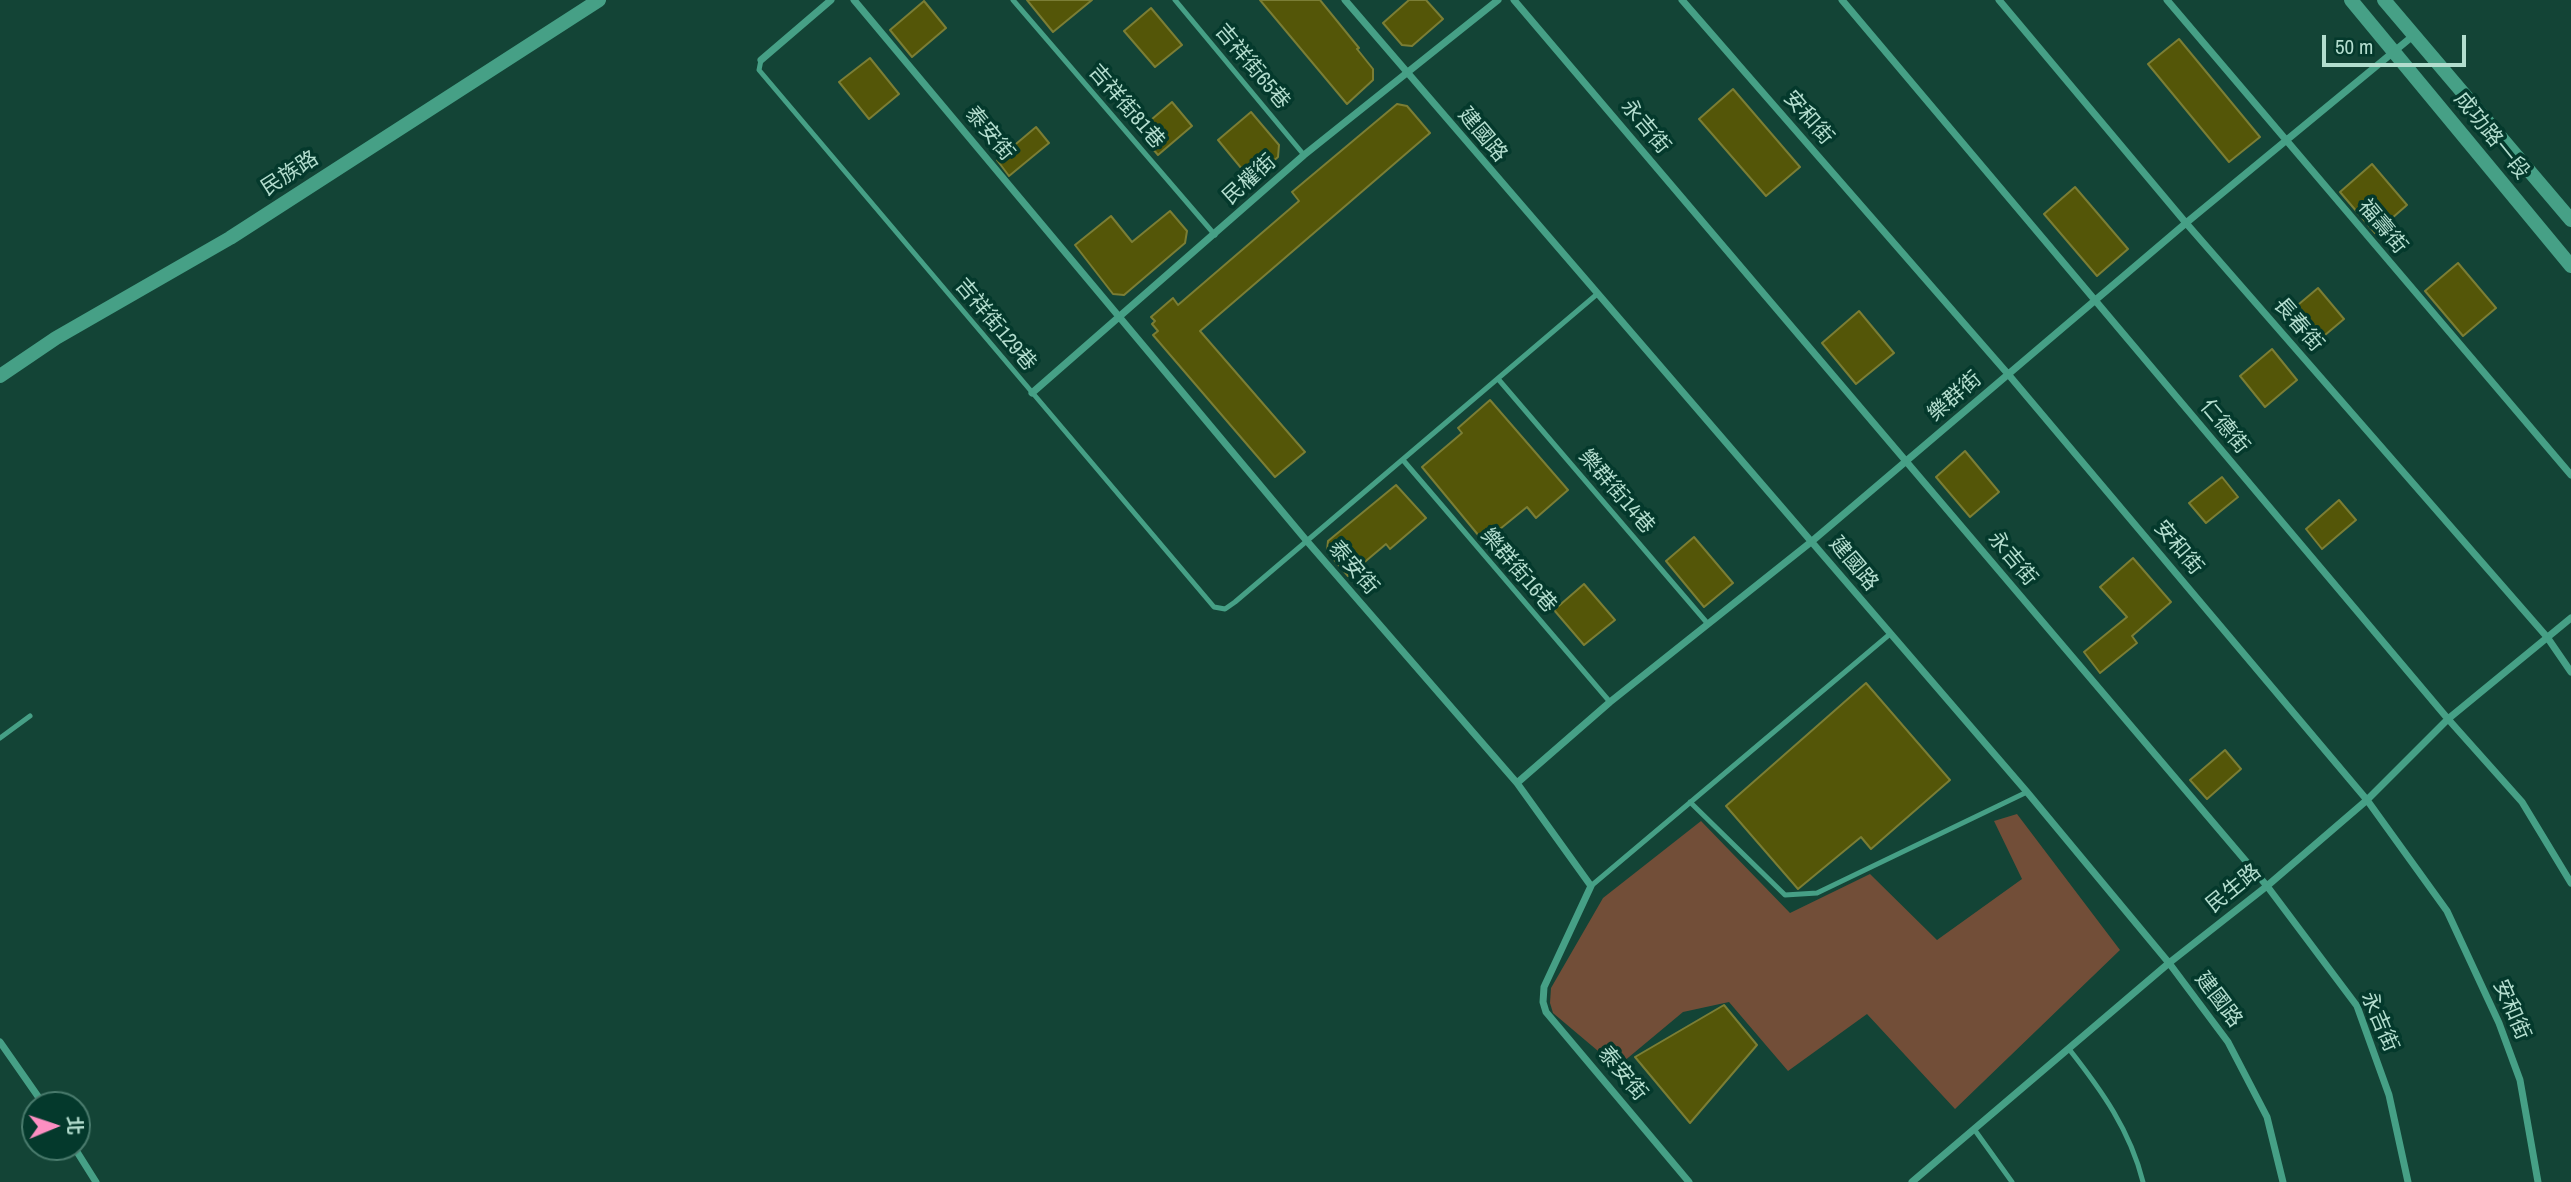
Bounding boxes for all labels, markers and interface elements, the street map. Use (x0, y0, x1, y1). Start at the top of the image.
street label: 吉祥街65巷 (1209, 19, 1295, 115)
scale bar (2326, 21, 2470, 65)
text: 50 m (2335, 32, 2373, 61)
street label: 吉祥街81巷 (1083, 60, 1169, 154)
street label: 安和街 (1778, 86, 1838, 150)
street label: 成功路一段 (2448, 87, 2534, 185)
street label: 永吉街 (1615, 95, 1675, 159)
street label: 泰安街 (959, 102, 1019, 166)
street label: 建國路 (1452, 103, 1512, 167)
street label: 民族路 (257, 146, 323, 202)
street label: 民權街 (1218, 150, 1282, 210)
street label: 福壽街 (2352, 195, 2412, 259)
street label: 吉祥街129巷 (949, 274, 1041, 376)
street label: 長春街 (2268, 293, 2328, 357)
street label: 樂群街 (1923, 367, 1987, 427)
street label: 仁德街 (2194, 395, 2254, 459)
street label: 樂群街14巷 (1573, 445, 1659, 539)
street label: 安和街 (2148, 516, 2208, 580)
street label: 樂群街16巷 (1475, 524, 1561, 618)
street label: 永吉街 (1982, 527, 2042, 591)
street label: 建國路 (1823, 532, 1883, 596)
street label: 泰安街 (1323, 536, 1383, 600)
street label: 民生路 (2202, 859, 2266, 919)
street label: 建國路 (2189, 967, 2247, 1033)
street label: 安和街 (2487, 976, 2535, 1044)
street label: 永吉街 (2355, 988, 2403, 1056)
street label: 泰安街 (1592, 1042, 1652, 1106)
north arrow (21, 1091, 91, 1161)
text: 北 (62, 1115, 88, 1135)

